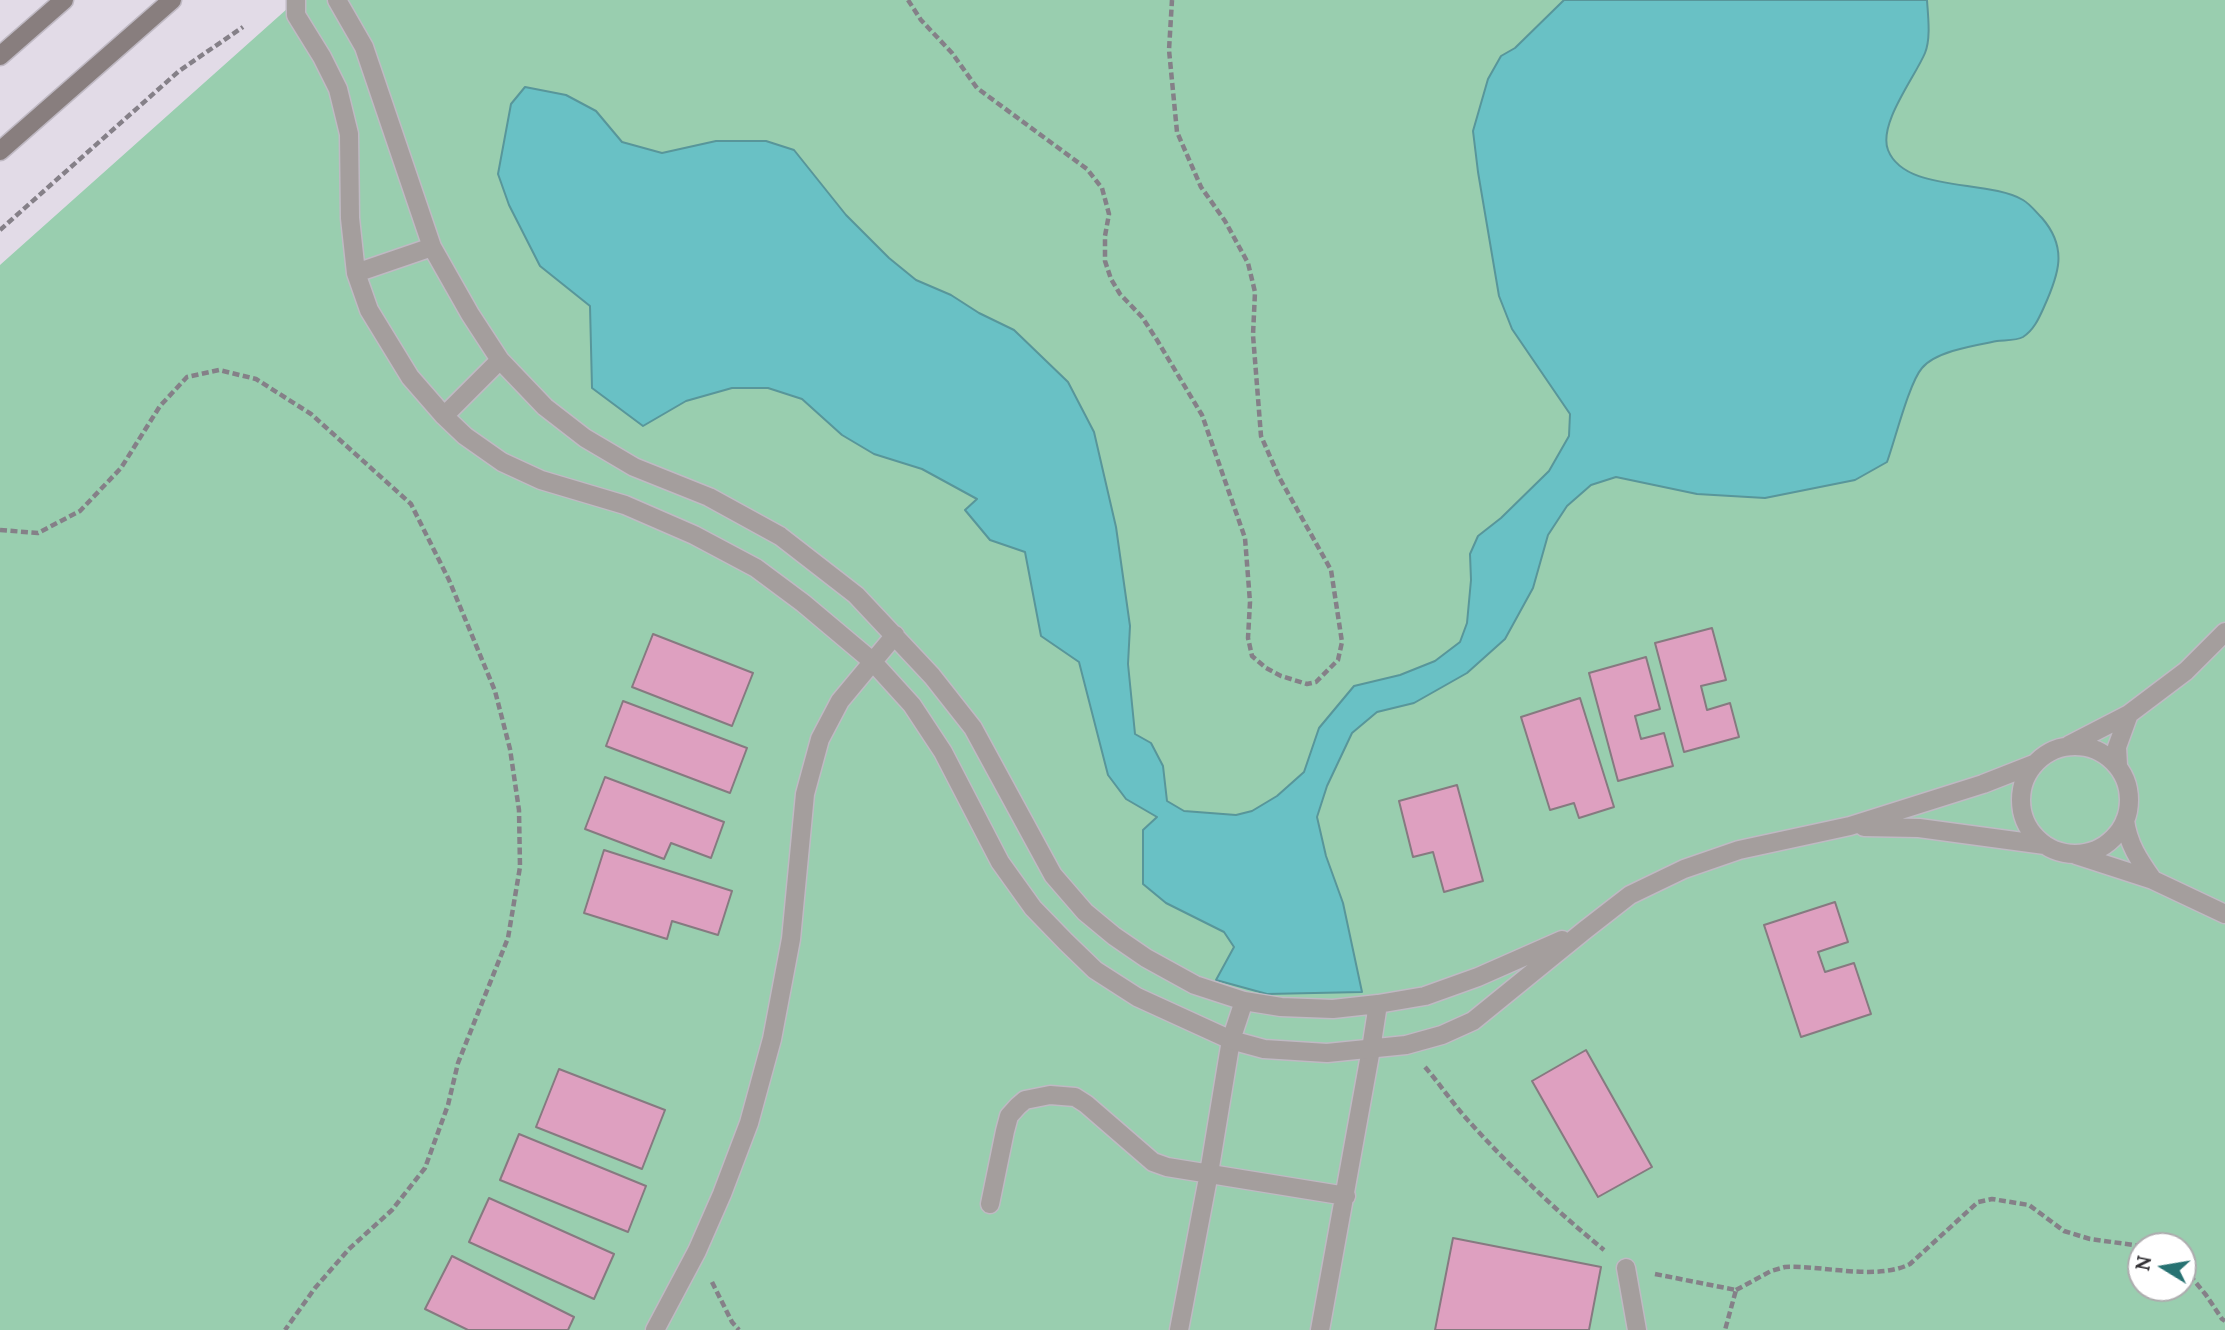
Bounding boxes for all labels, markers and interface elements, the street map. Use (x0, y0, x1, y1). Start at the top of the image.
north arrow (2127, 1232, 2197, 1302)
text: N (2130, 1254, 2157, 1273)

